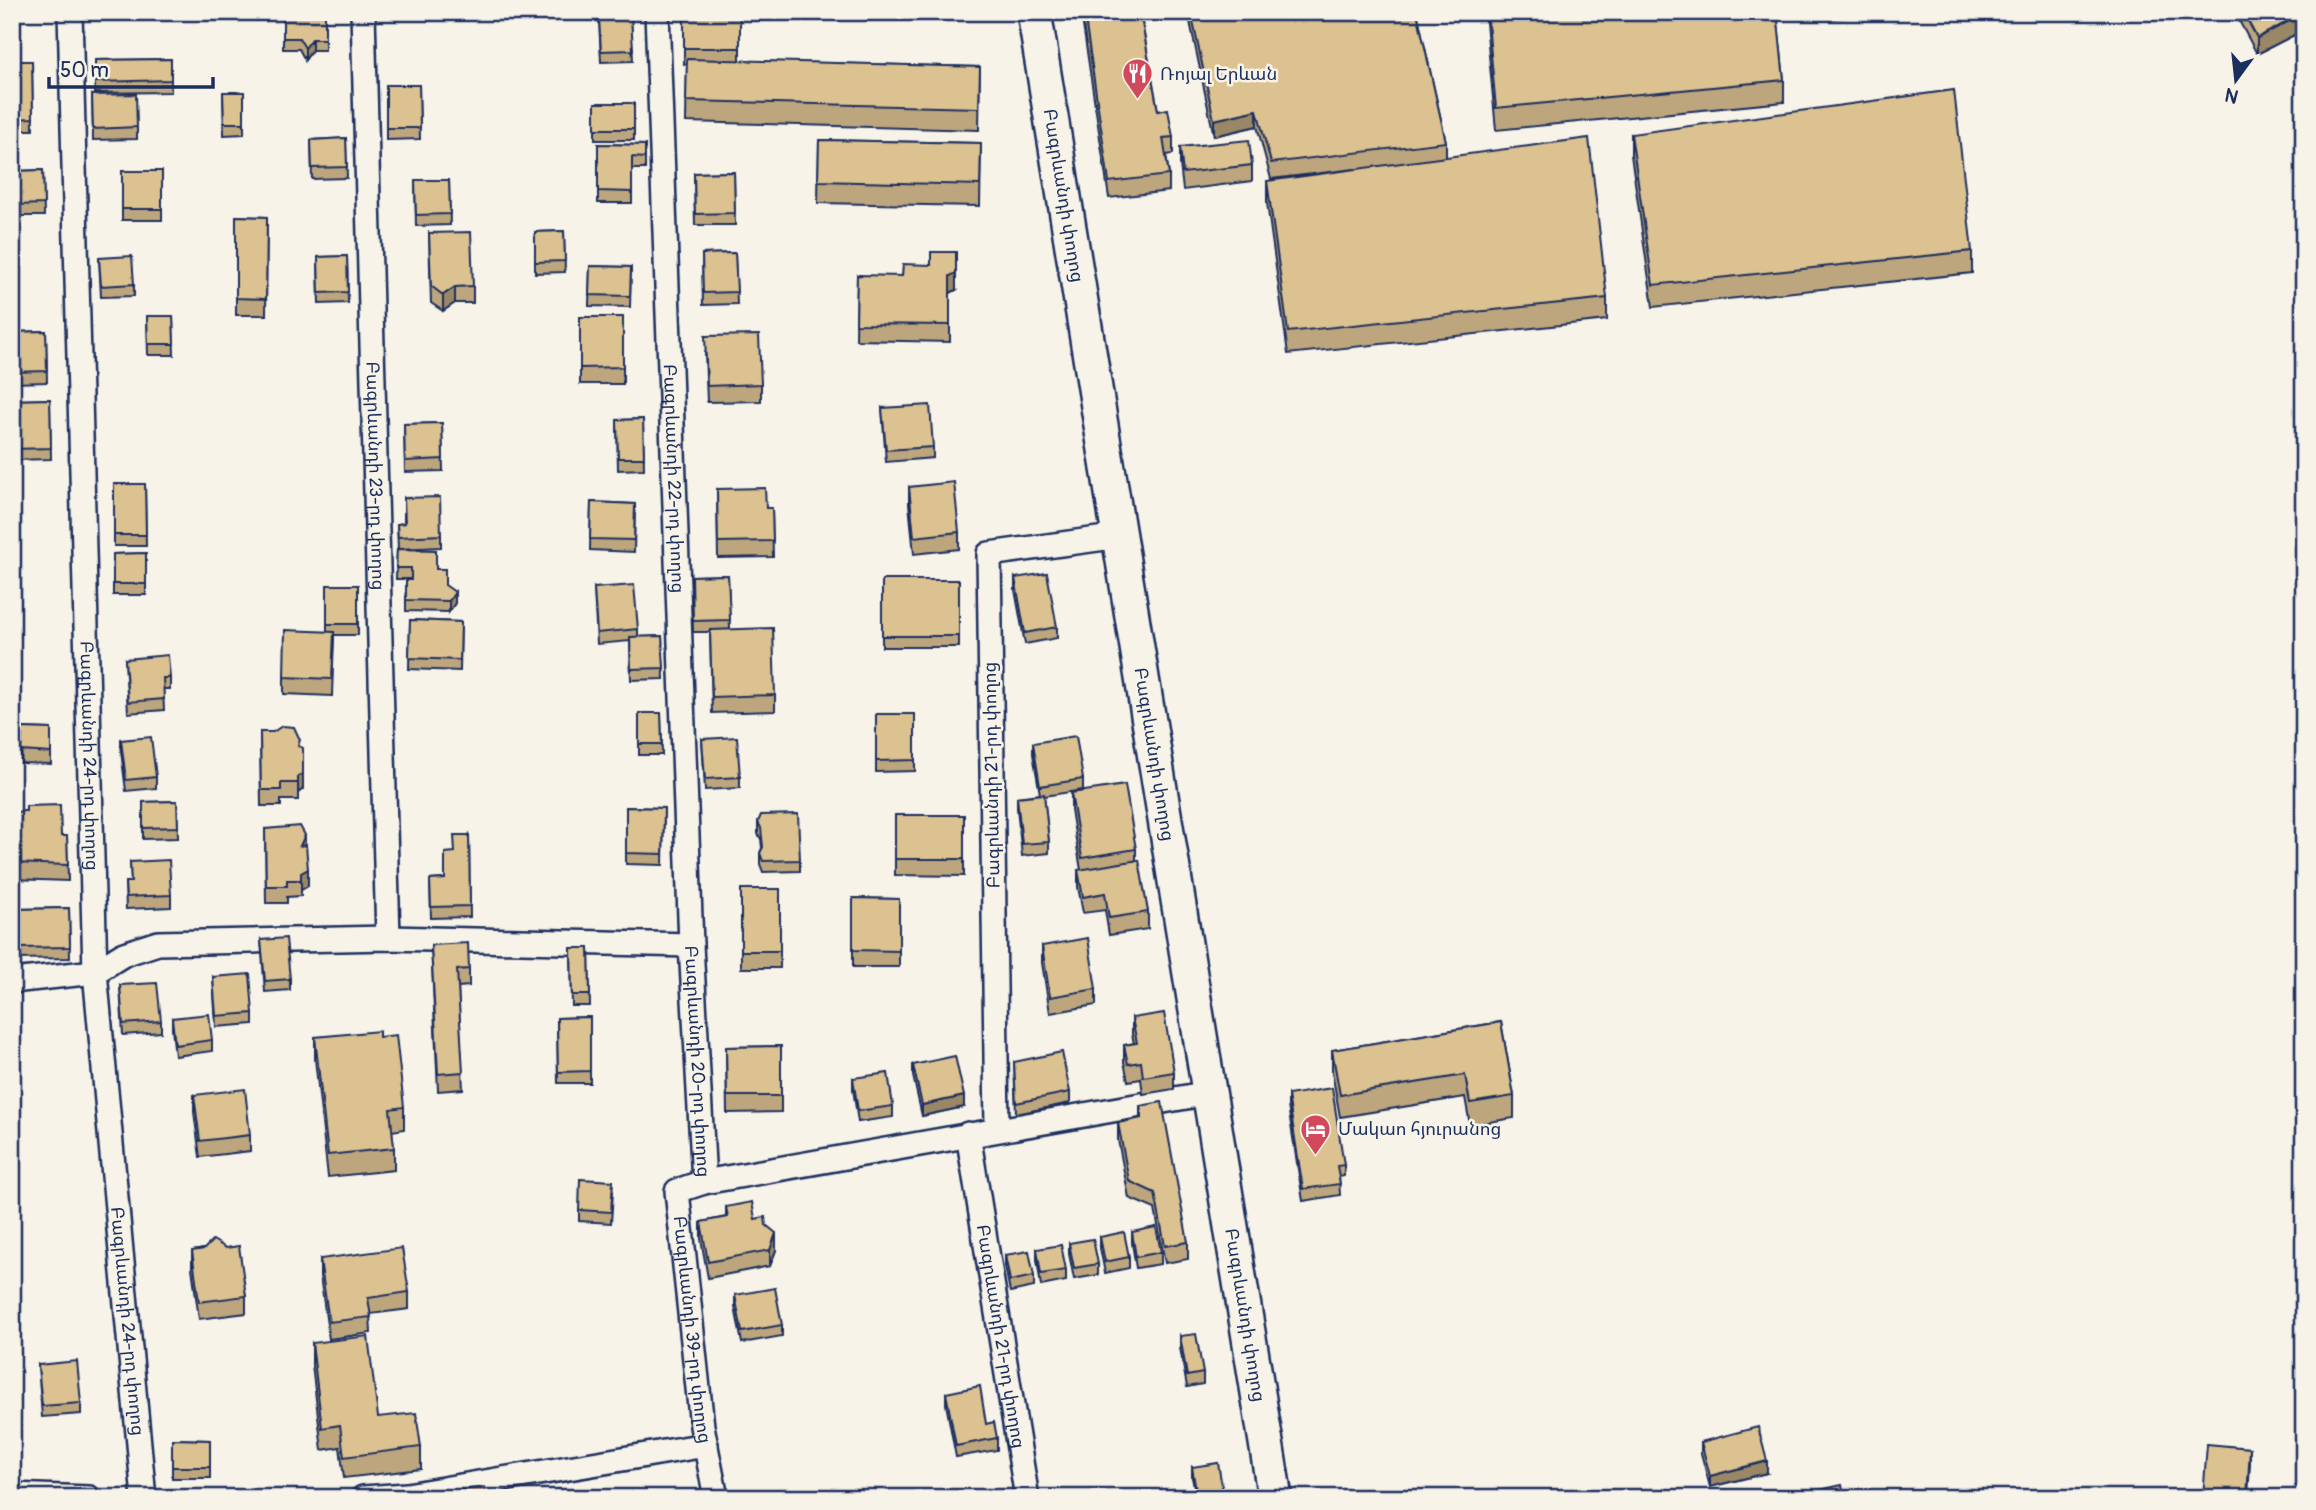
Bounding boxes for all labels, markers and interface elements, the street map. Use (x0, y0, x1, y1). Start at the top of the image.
scale bar (49, 46, 214, 90)
north arrow (2200, 46, 2270, 116)
text: 50 m (60, 57, 109, 84)
restaurant icon: Ռոյալ Երևան (1120, 57, 1154, 101)
place label: Ռոյալ Երևան (1160, 63, 1277, 86)
text: N (2222, 82, 2241, 109)
street label: Բագրևանդի փողոց (1038, 107, 1089, 284)
street label: Բագրևանդի 23-րդ փողոց (361, 361, 390, 591)
street label: Բագրևանդի 22-րդ փողոց (658, 364, 690, 594)
street label: Բագրևանդի 24-րդ փողոց (75, 640, 104, 871)
street label: Բագրևանդի 21-րդ փողոց (979, 662, 1005, 888)
street label: Բագրևանդի փողոց (1129, 666, 1180, 843)
street label: Բագրևանդի 20-րդ փողոց (680, 945, 715, 1178)
hotel icon: Մակաո հյուրանոց (1298, 1112, 1332, 1156)
place label: Մակաո հյուրանոց (1338, 1118, 1501, 1141)
street label: Բագրևանդի 24-րդ փողոց (105, 1206, 150, 1437)
street label: Բագրևանդի 39-րդ փողոց (668, 1215, 717, 1446)
street label: Բագրևանդի 21-րդ փողոց (971, 1223, 1030, 1450)
street label: Բագրևանդի փողոց (1220, 1226, 1271, 1404)

